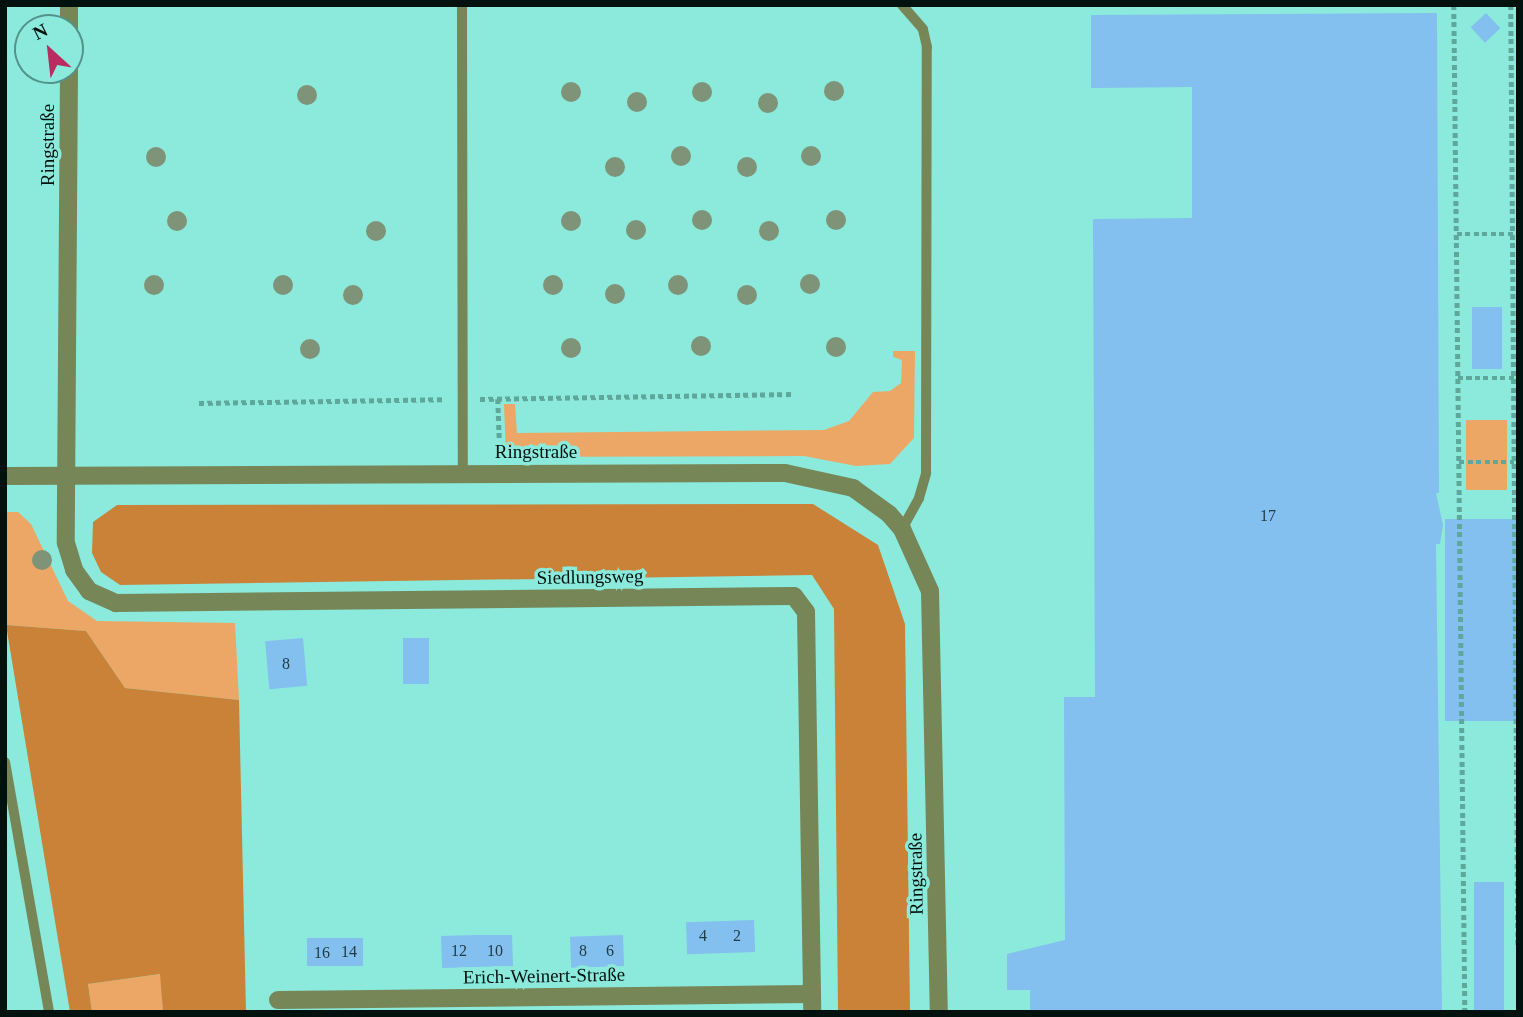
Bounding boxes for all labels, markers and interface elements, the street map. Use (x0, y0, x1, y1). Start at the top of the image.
north arrow (14, 14, 84, 84)
text: N (29, 19, 51, 44)
street label: Ringstraße (37, 104, 59, 186)
street label: Ringstraße (495, 441, 577, 463)
house number: 17 (1260, 506, 1276, 526)
street label: Siedlungsweg (537, 565, 643, 589)
house number: 8 (282, 654, 290, 674)
street label: Ringstraße (904, 833, 928, 915)
house number: 4 (699, 926, 707, 946)
house number: 2 (733, 926, 741, 946)
house number: 12 (451, 941, 467, 961)
house number: 10 (487, 941, 503, 961)
house number: 8 (579, 941, 587, 961)
house number: 6 (606, 941, 614, 961)
house number: 14 (341, 942, 357, 962)
house number: 16 (314, 943, 330, 963)
street label: Erich-Weinert-Straße (463, 963, 625, 989)

